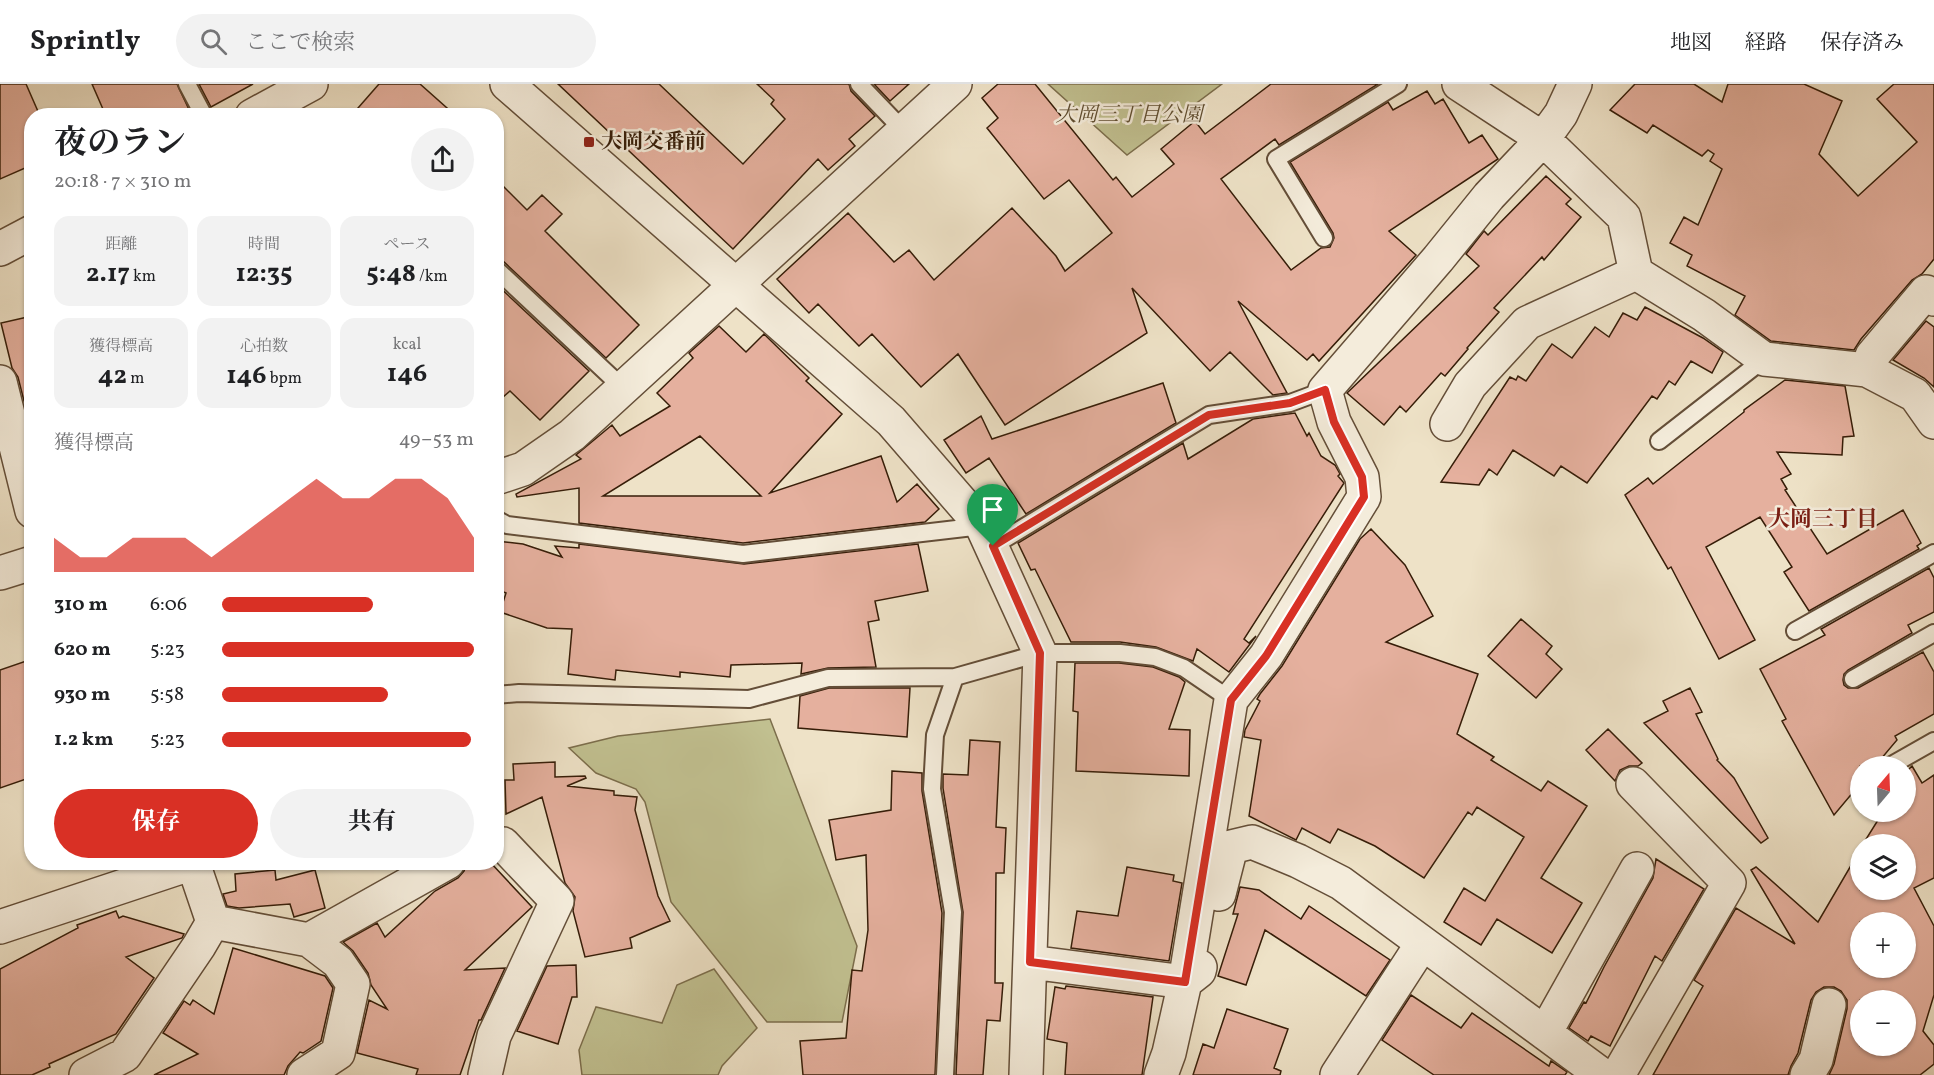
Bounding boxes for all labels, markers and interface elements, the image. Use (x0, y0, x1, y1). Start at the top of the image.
search box (176, 14, 596, 68)
text: Sprintly (30, 22, 140, 61)
icon: search (197, 25, 230, 58)
text: ここで検索 (245, 28, 355, 59)
text: 地図 (1670, 29, 1712, 58)
text: 経路 (1745, 29, 1787, 58)
text: 保存済み (1820, 29, 1904, 58)
park label: 大岡三丁目公園 (1056, 101, 1205, 130)
text: 夜のラン (54, 122, 186, 168)
button: share (411, 128, 474, 191)
place label: 大岡交番前 (601, 128, 706, 157)
marker: 大岡交番前 (582, 135, 596, 149)
text: 20:18 · 7 × 310 m (54, 168, 192, 196)
text: 距離 (105, 234, 137, 256)
text: 時間 (248, 234, 280, 256)
text: ペース (383, 234, 431, 256)
text: 2.17 (86, 256, 130, 292)
text: 12:35 (235, 256, 293, 292)
text: 5:48 (366, 256, 416, 292)
text: km (130, 266, 156, 288)
text: /km (416, 266, 448, 288)
text: kcal (393, 334, 421, 356)
text: 獲得標高 (89, 336, 153, 358)
text: 心拍数 (240, 336, 288, 358)
text: 146 (387, 356, 427, 392)
text: 42 (98, 358, 127, 394)
text: 146 (226, 358, 267, 394)
text: m (127, 368, 144, 390)
text: bpm (267, 368, 302, 390)
text: 49–53 m (399, 426, 474, 454)
text: 獲得標高 (54, 430, 134, 458)
pin (967, 484, 1018, 546)
icon: arrive (976, 493, 1009, 526)
district label: 大岡三丁目 (1768, 505, 1878, 536)
text: 310 m (54, 591, 108, 619)
text: 6:06 (150, 591, 187, 619)
text: 620 m (54, 636, 111, 664)
text: 5:23 (150, 636, 185, 664)
text: 930 m (54, 681, 110, 709)
text: 5:58 (150, 681, 184, 709)
text: 1.2 km (54, 726, 114, 754)
text: 5:23 (150, 726, 185, 754)
north arrow (1850, 756, 1916, 822)
map controls (1850, 756, 1916, 1056)
button: 保存 (54, 789, 258, 858)
button: 共有 (270, 789, 474, 858)
button: layers (1850, 834, 1916, 900)
button: + (1850, 912, 1916, 978)
button: − (1850, 990, 1916, 1056)

